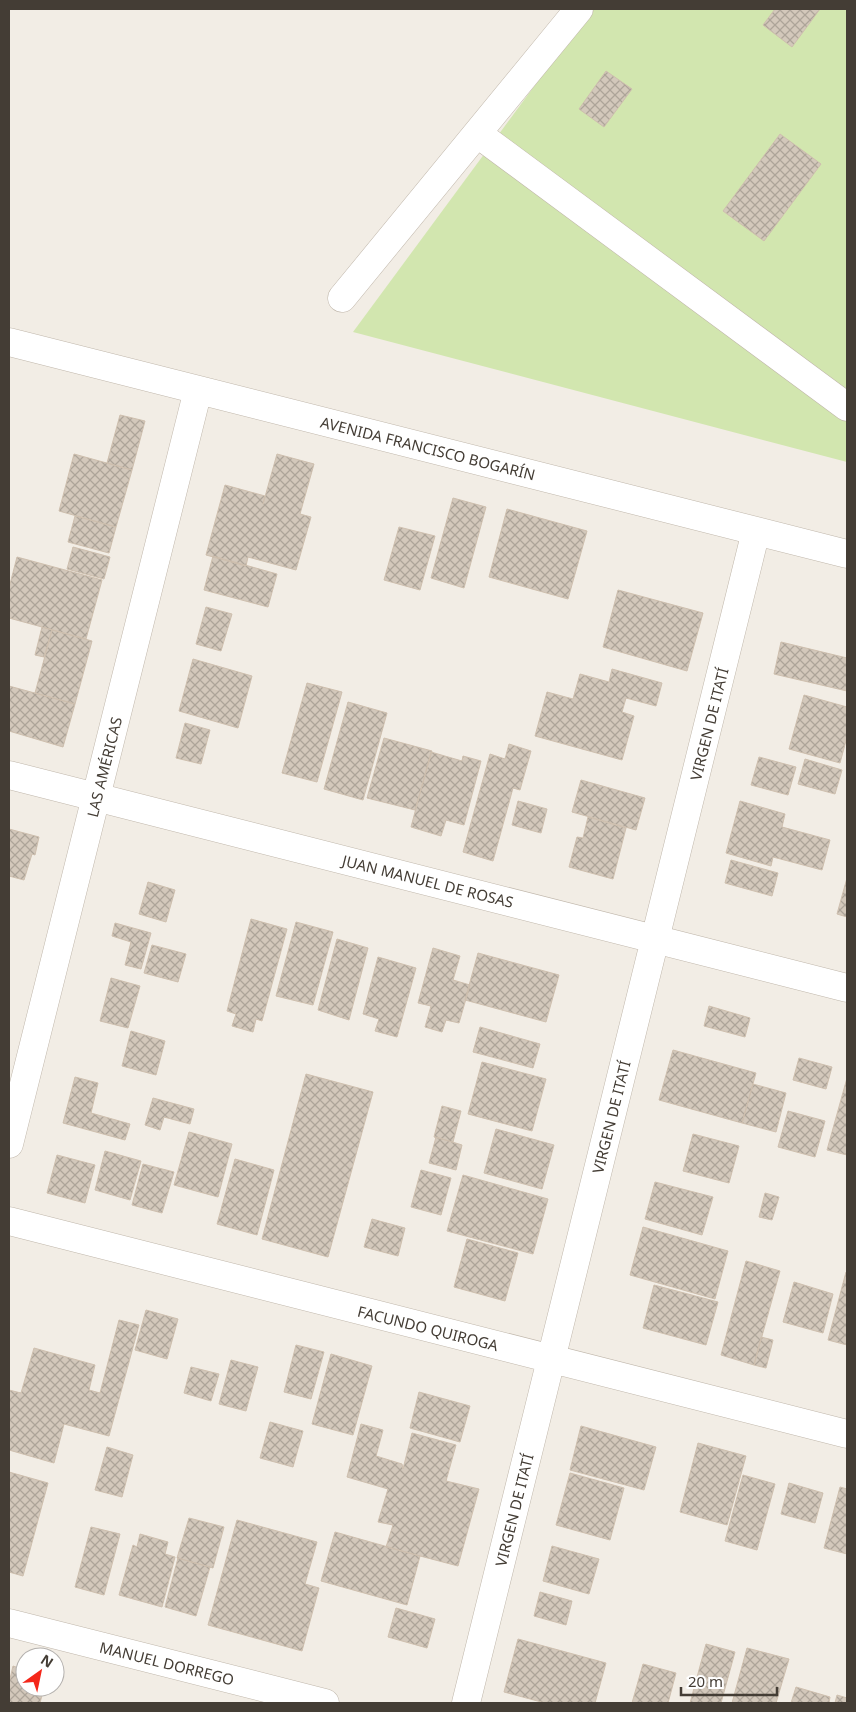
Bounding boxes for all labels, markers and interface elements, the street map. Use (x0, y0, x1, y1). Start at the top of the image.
street label: AVENIDA FRANCISCO BOGARÍN (319, 412, 537, 484)
street label: VIRGEN DE ITATÍ (685, 666, 733, 782)
street label: LAS AMÉRICAS (82, 715, 126, 819)
street label: JUAN MANUEL DE ROSAS (338, 850, 516, 912)
street label: VIRGEN DE ITATÍ (587, 1059, 635, 1175)
street label: FACUNDO QUIROGA (355, 1301, 501, 1355)
street label: VIRGEN DE ITATÍ (490, 1452, 538, 1568)
street label: MANUEL DORREGO (98, 1637, 236, 1689)
north arrow (15, 1647, 65, 1697)
text: N (37, 1650, 57, 1672)
scale bar (681, 1664, 777, 1696)
text: 20 m (688, 1671, 723, 1691)

